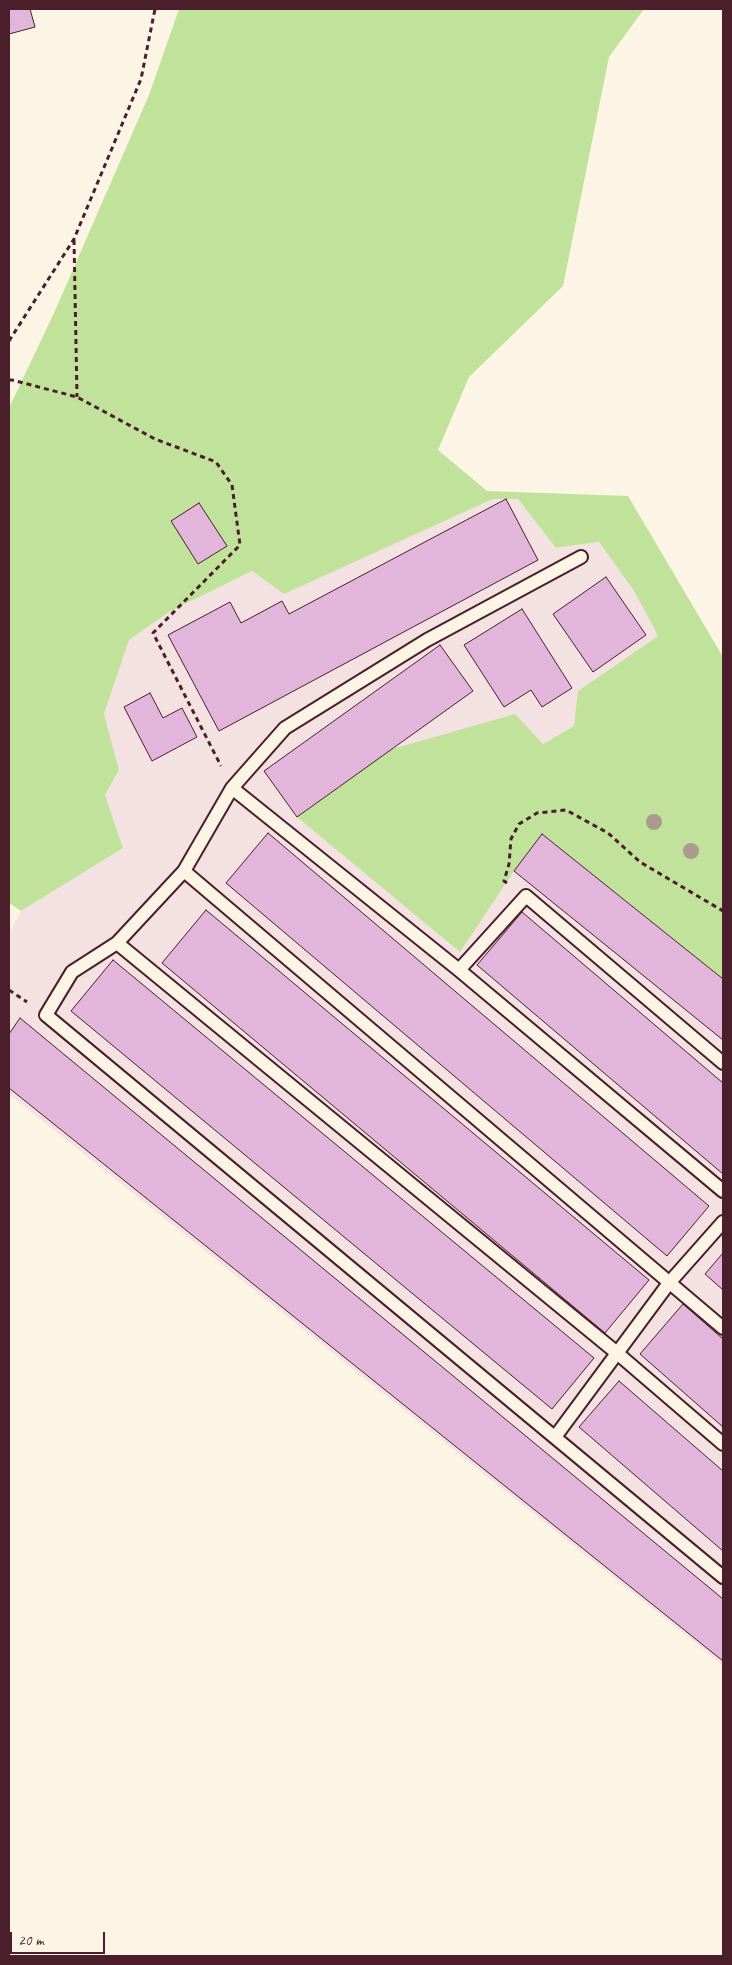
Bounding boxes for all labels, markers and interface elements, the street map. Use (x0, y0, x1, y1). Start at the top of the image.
scale bar (12, 1922, 108, 1954)
text: 20 m (18, 1931, 44, 1950)

